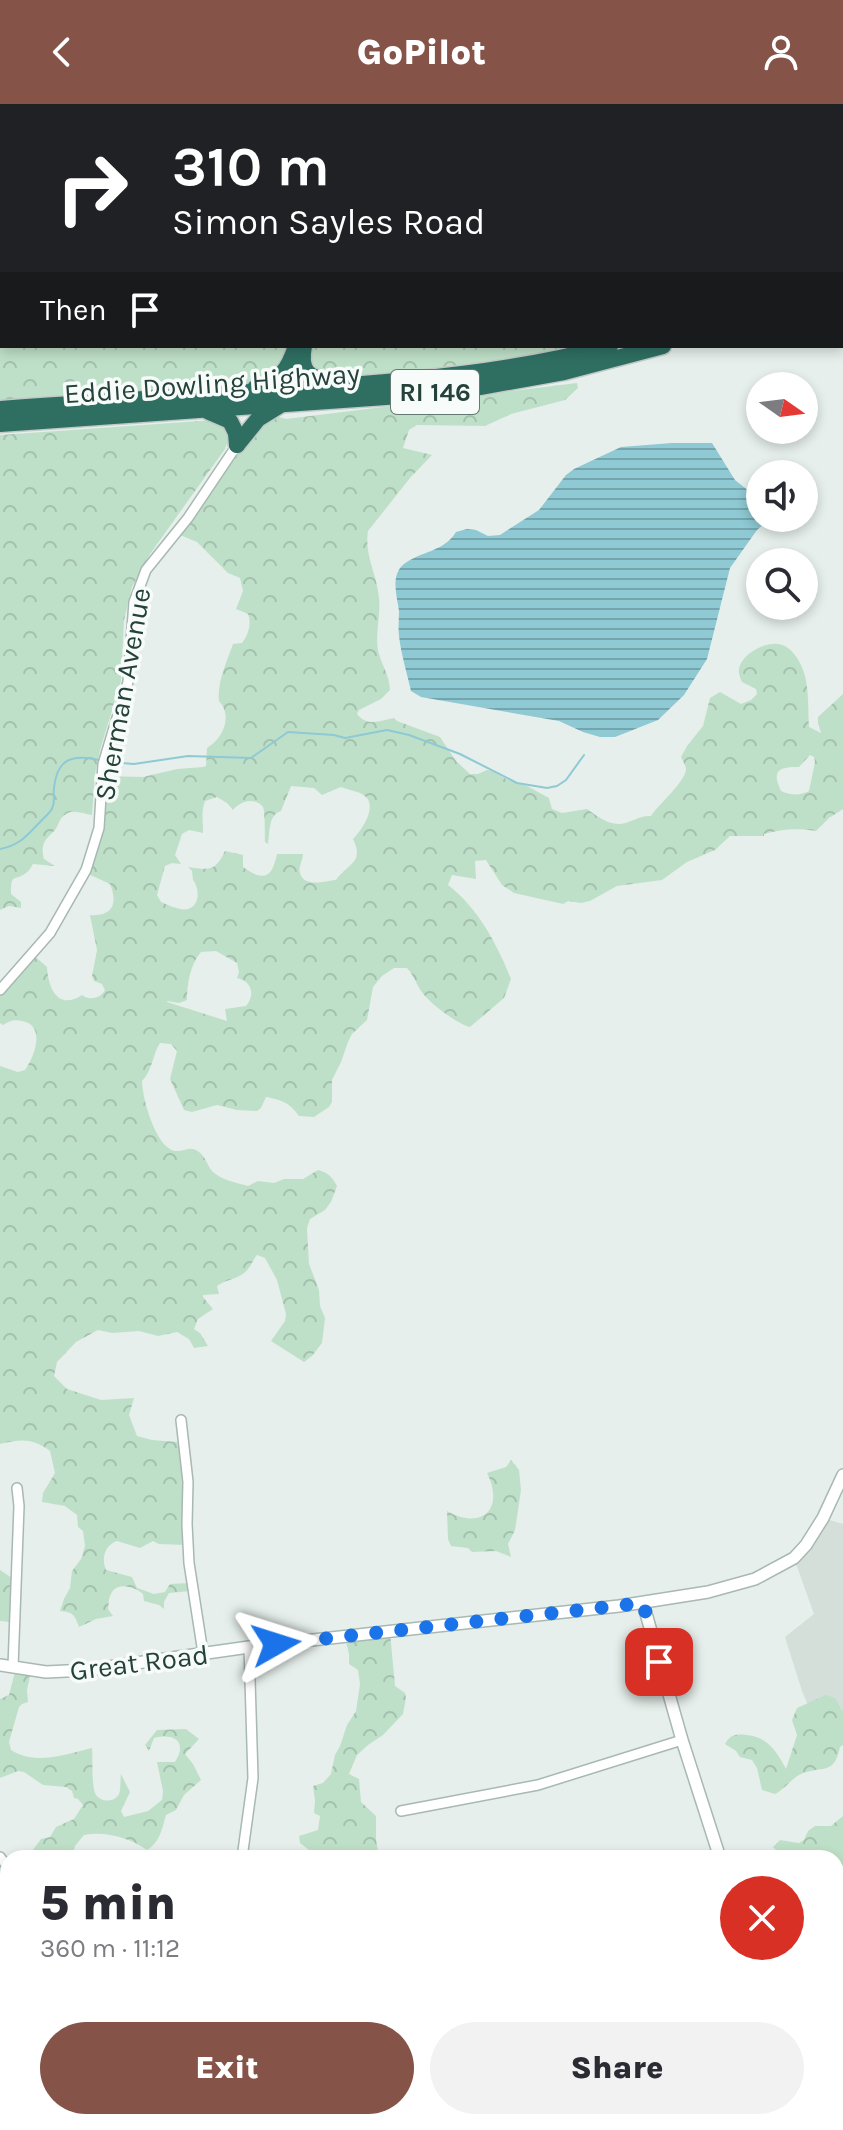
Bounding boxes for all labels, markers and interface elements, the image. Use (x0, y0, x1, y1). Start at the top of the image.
icon: back (40, 30, 84, 74)
icon: person (759, 30, 803, 74)
text: GoPilot (357, 31, 486, 73)
text: 310 m (172, 134, 330, 199)
icon: right (40, 136, 144, 240)
text: Simon Sayles Road (172, 201, 485, 243)
icon: arrive (123, 288, 167, 332)
text: Then (40, 292, 107, 328)
street label: Eddie Dowling Highway (63, 357, 361, 410)
road number: RI 146 (391, 370, 479, 414)
north arrow (746, 372, 818, 444)
map controls (746, 372, 818, 620)
button: sound (746, 460, 818, 532)
button: search (746, 548, 818, 620)
street label: Sherman Avenue (88, 585, 157, 803)
position arrow (234, 1602, 318, 1686)
pin (625, 1628, 693, 1696)
street label: Great Road (68, 1638, 210, 1687)
icon: arrive (637, 1640, 681, 1684)
text: 5 min (40, 1875, 176, 1931)
button: close (720, 1876, 804, 1960)
text: 360 m · 11:12 (40, 1933, 180, 1964)
button: Exit (40, 2022, 414, 2114)
button: Share (430, 2022, 804, 2114)

